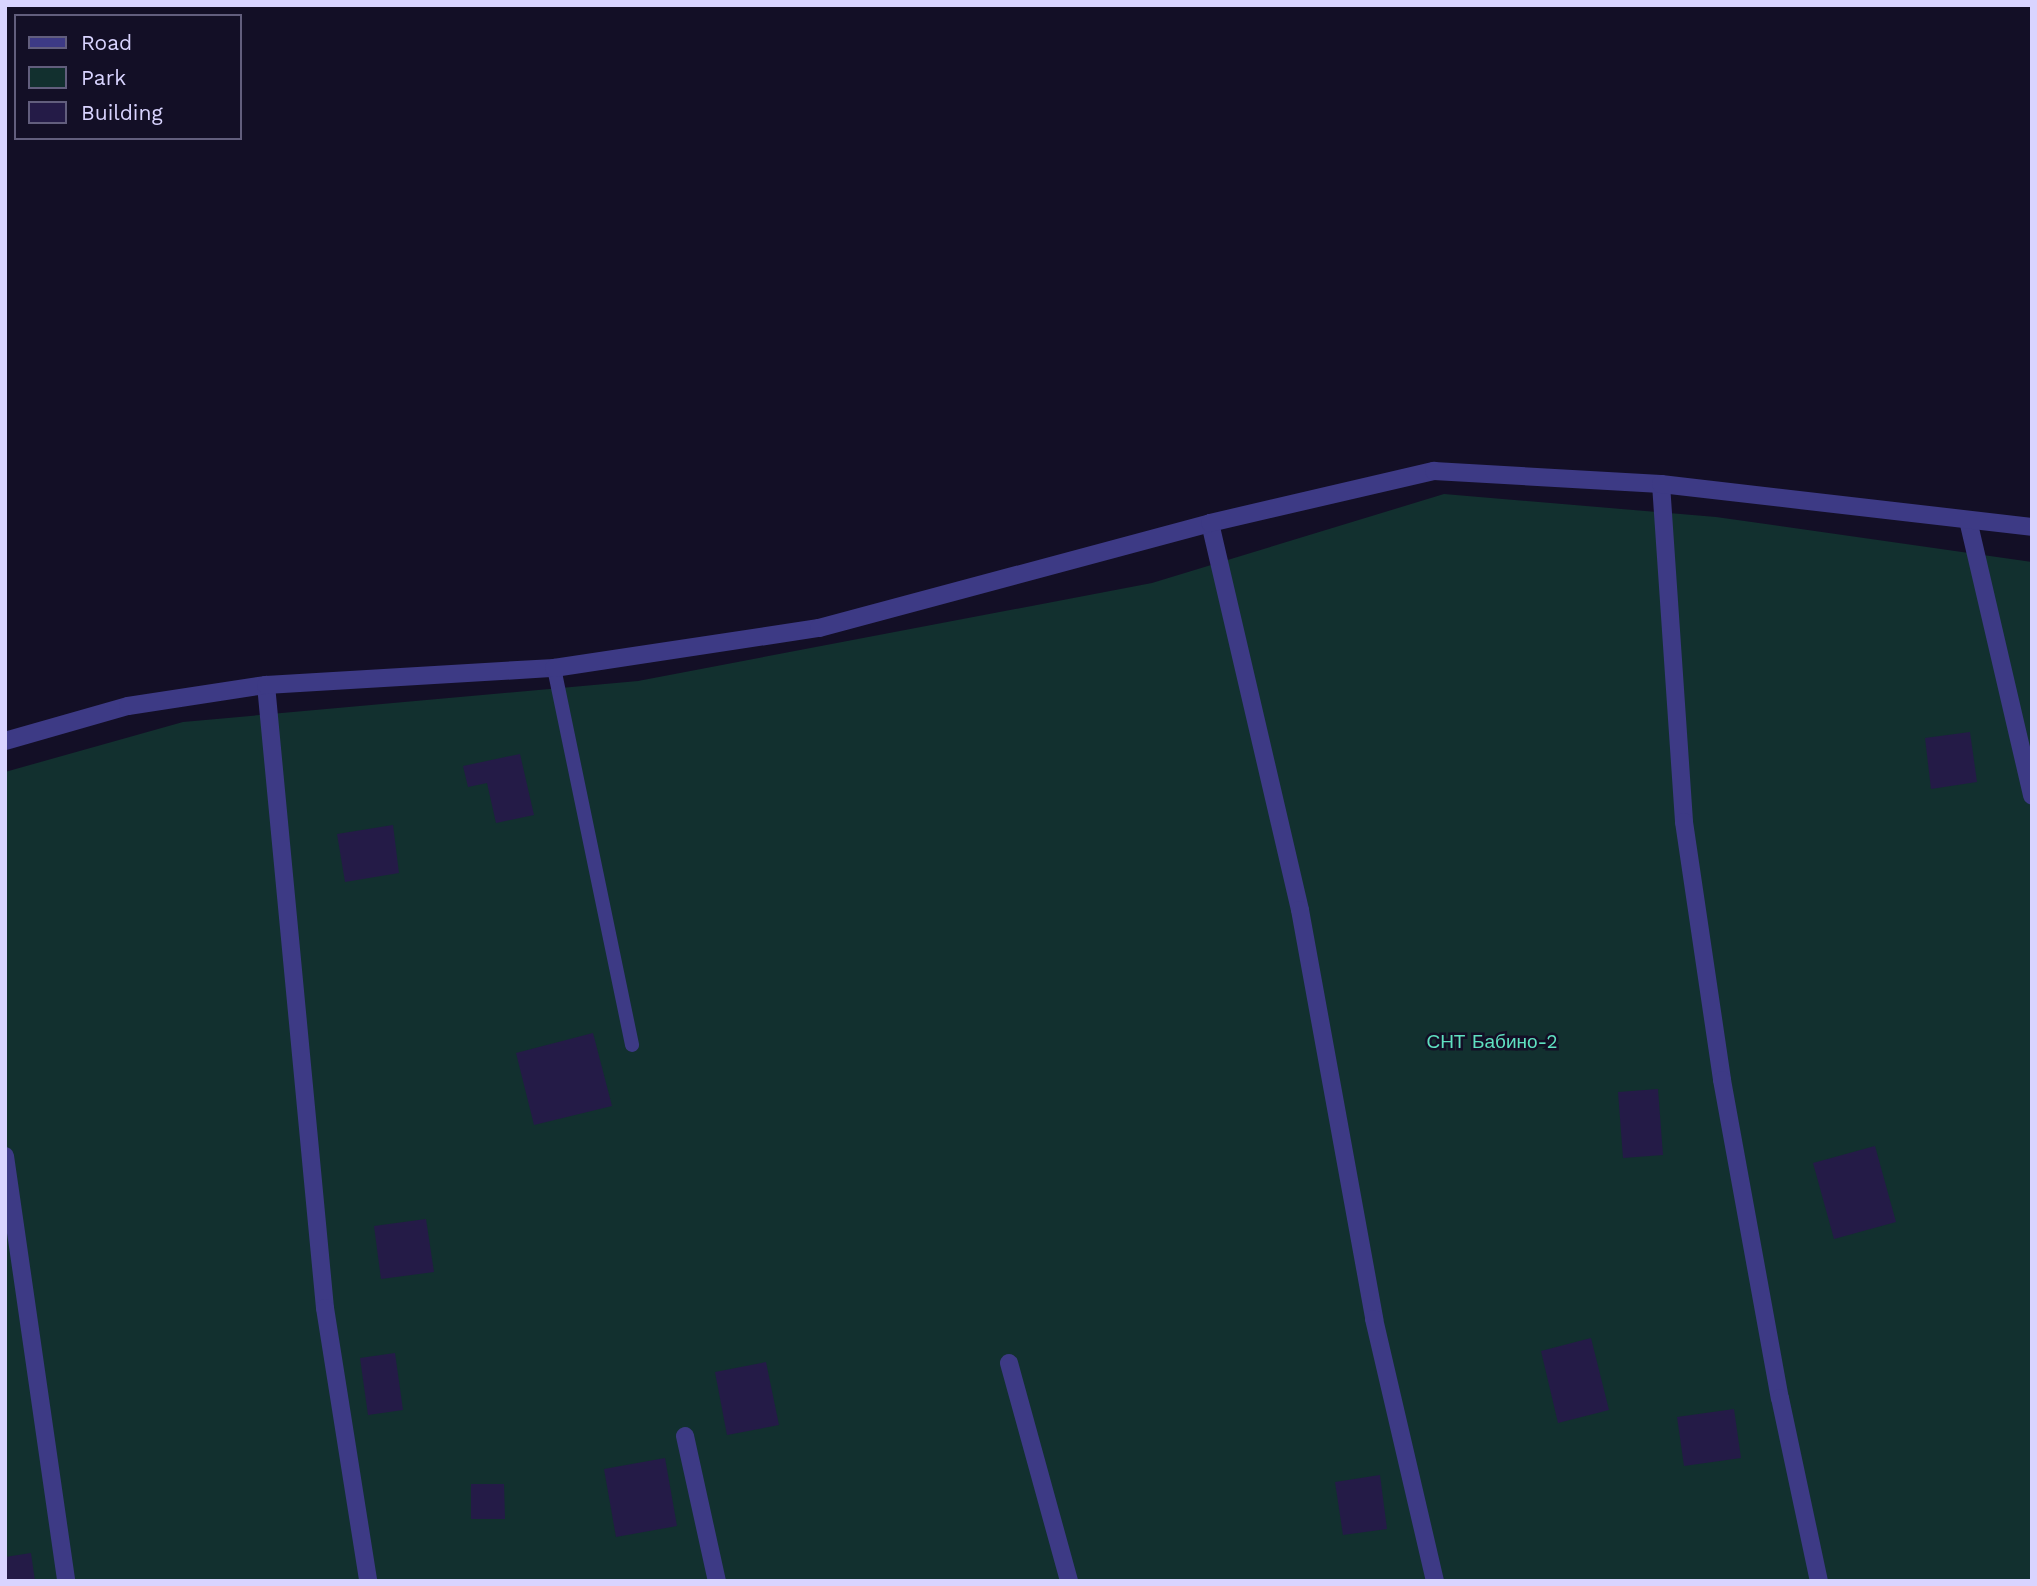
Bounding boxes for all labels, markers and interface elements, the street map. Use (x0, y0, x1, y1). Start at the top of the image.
legend (14, 14, 242, 140)
text: Road (81, 30, 132, 55)
text: Park (81, 65, 126, 90)
text: Building (81, 100, 163, 125)
park label: СНТ Бабино-2 (1426, 1031, 1558, 1053)

